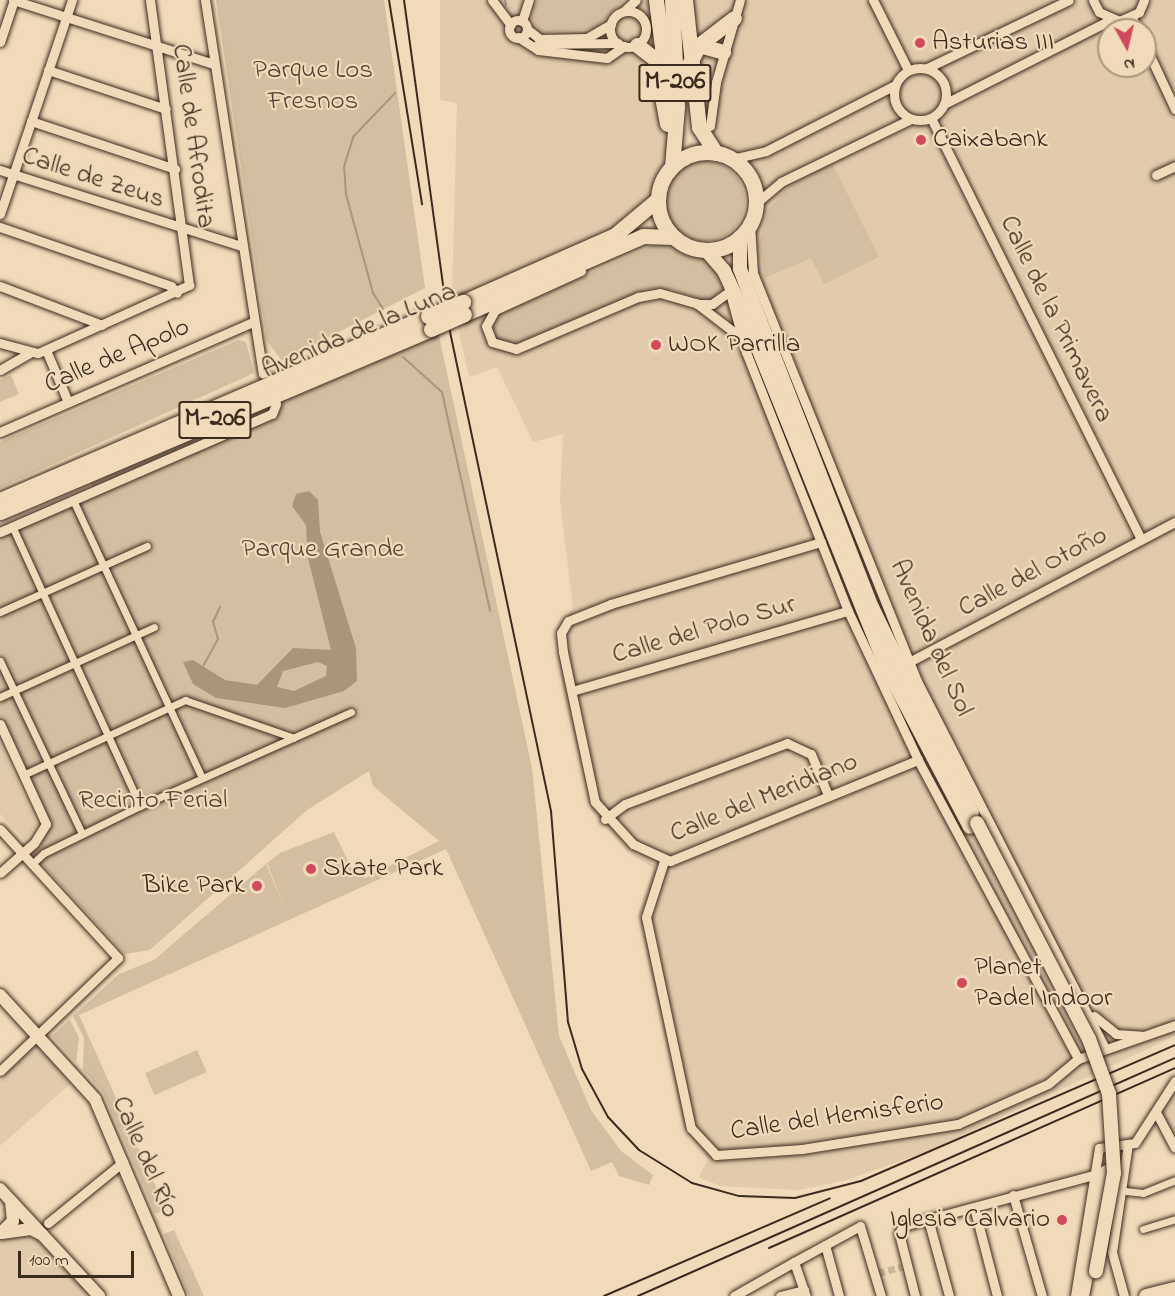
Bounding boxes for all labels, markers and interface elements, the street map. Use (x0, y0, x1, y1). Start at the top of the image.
north arrow (1097, 18, 1157, 78)
place label: Asturias III (932, 27, 1054, 59)
marker: Asturias III (913, 36, 927, 50)
street label: Calle de Afrodita (164, 42, 222, 230)
text: N (1122, 51, 1136, 76)
park label: Parque Los Fresnos (253, 54, 373, 117)
road number: M-206 (638, 60, 712, 106)
place label: Caixabank (933, 124, 1048, 156)
marker: Caixabank (914, 133, 928, 147)
street label: Calle de Zeus (18, 140, 168, 216)
street label: Calle de la Primavera (992, 210, 1120, 428)
street label: Avenida de la Luna (257, 275, 461, 387)
street label: Calle de Apolo (40, 311, 194, 401)
place label: WOK Parrilla (668, 329, 800, 361)
marker: WOK Parrilla (649, 338, 663, 352)
road number: M-206 (178, 397, 252, 443)
street label: Calle del Otoño (953, 519, 1113, 625)
park label: Parque Grande (242, 534, 404, 566)
street label: Avenida del Sol (882, 555, 980, 721)
street label: Calle del Polo Sur (608, 588, 800, 672)
street label: Calle del Meridiano (665, 746, 863, 850)
park label: Recinto Ferial (79, 785, 227, 817)
place label: Skate Park (323, 853, 443, 885)
marker: Skate Park (304, 862, 318, 876)
place label: Bike Park (143, 870, 245, 902)
marker: Bike Park (250, 879, 264, 893)
place label: Planet Padel Indoor (974, 951, 1112, 1014)
marker: Planet Padel Indoor (955, 976, 969, 990)
street label: Calle del Hemisferio (728, 1086, 946, 1148)
street label: Calle del Río (104, 1091, 186, 1223)
place label: Iglesia Calvario (890, 1204, 1050, 1236)
marker: Iglesia Calvario (1055, 1213, 1069, 1227)
scale bar (21, 1239, 136, 1277)
text: 100 m (29, 1248, 69, 1274)

